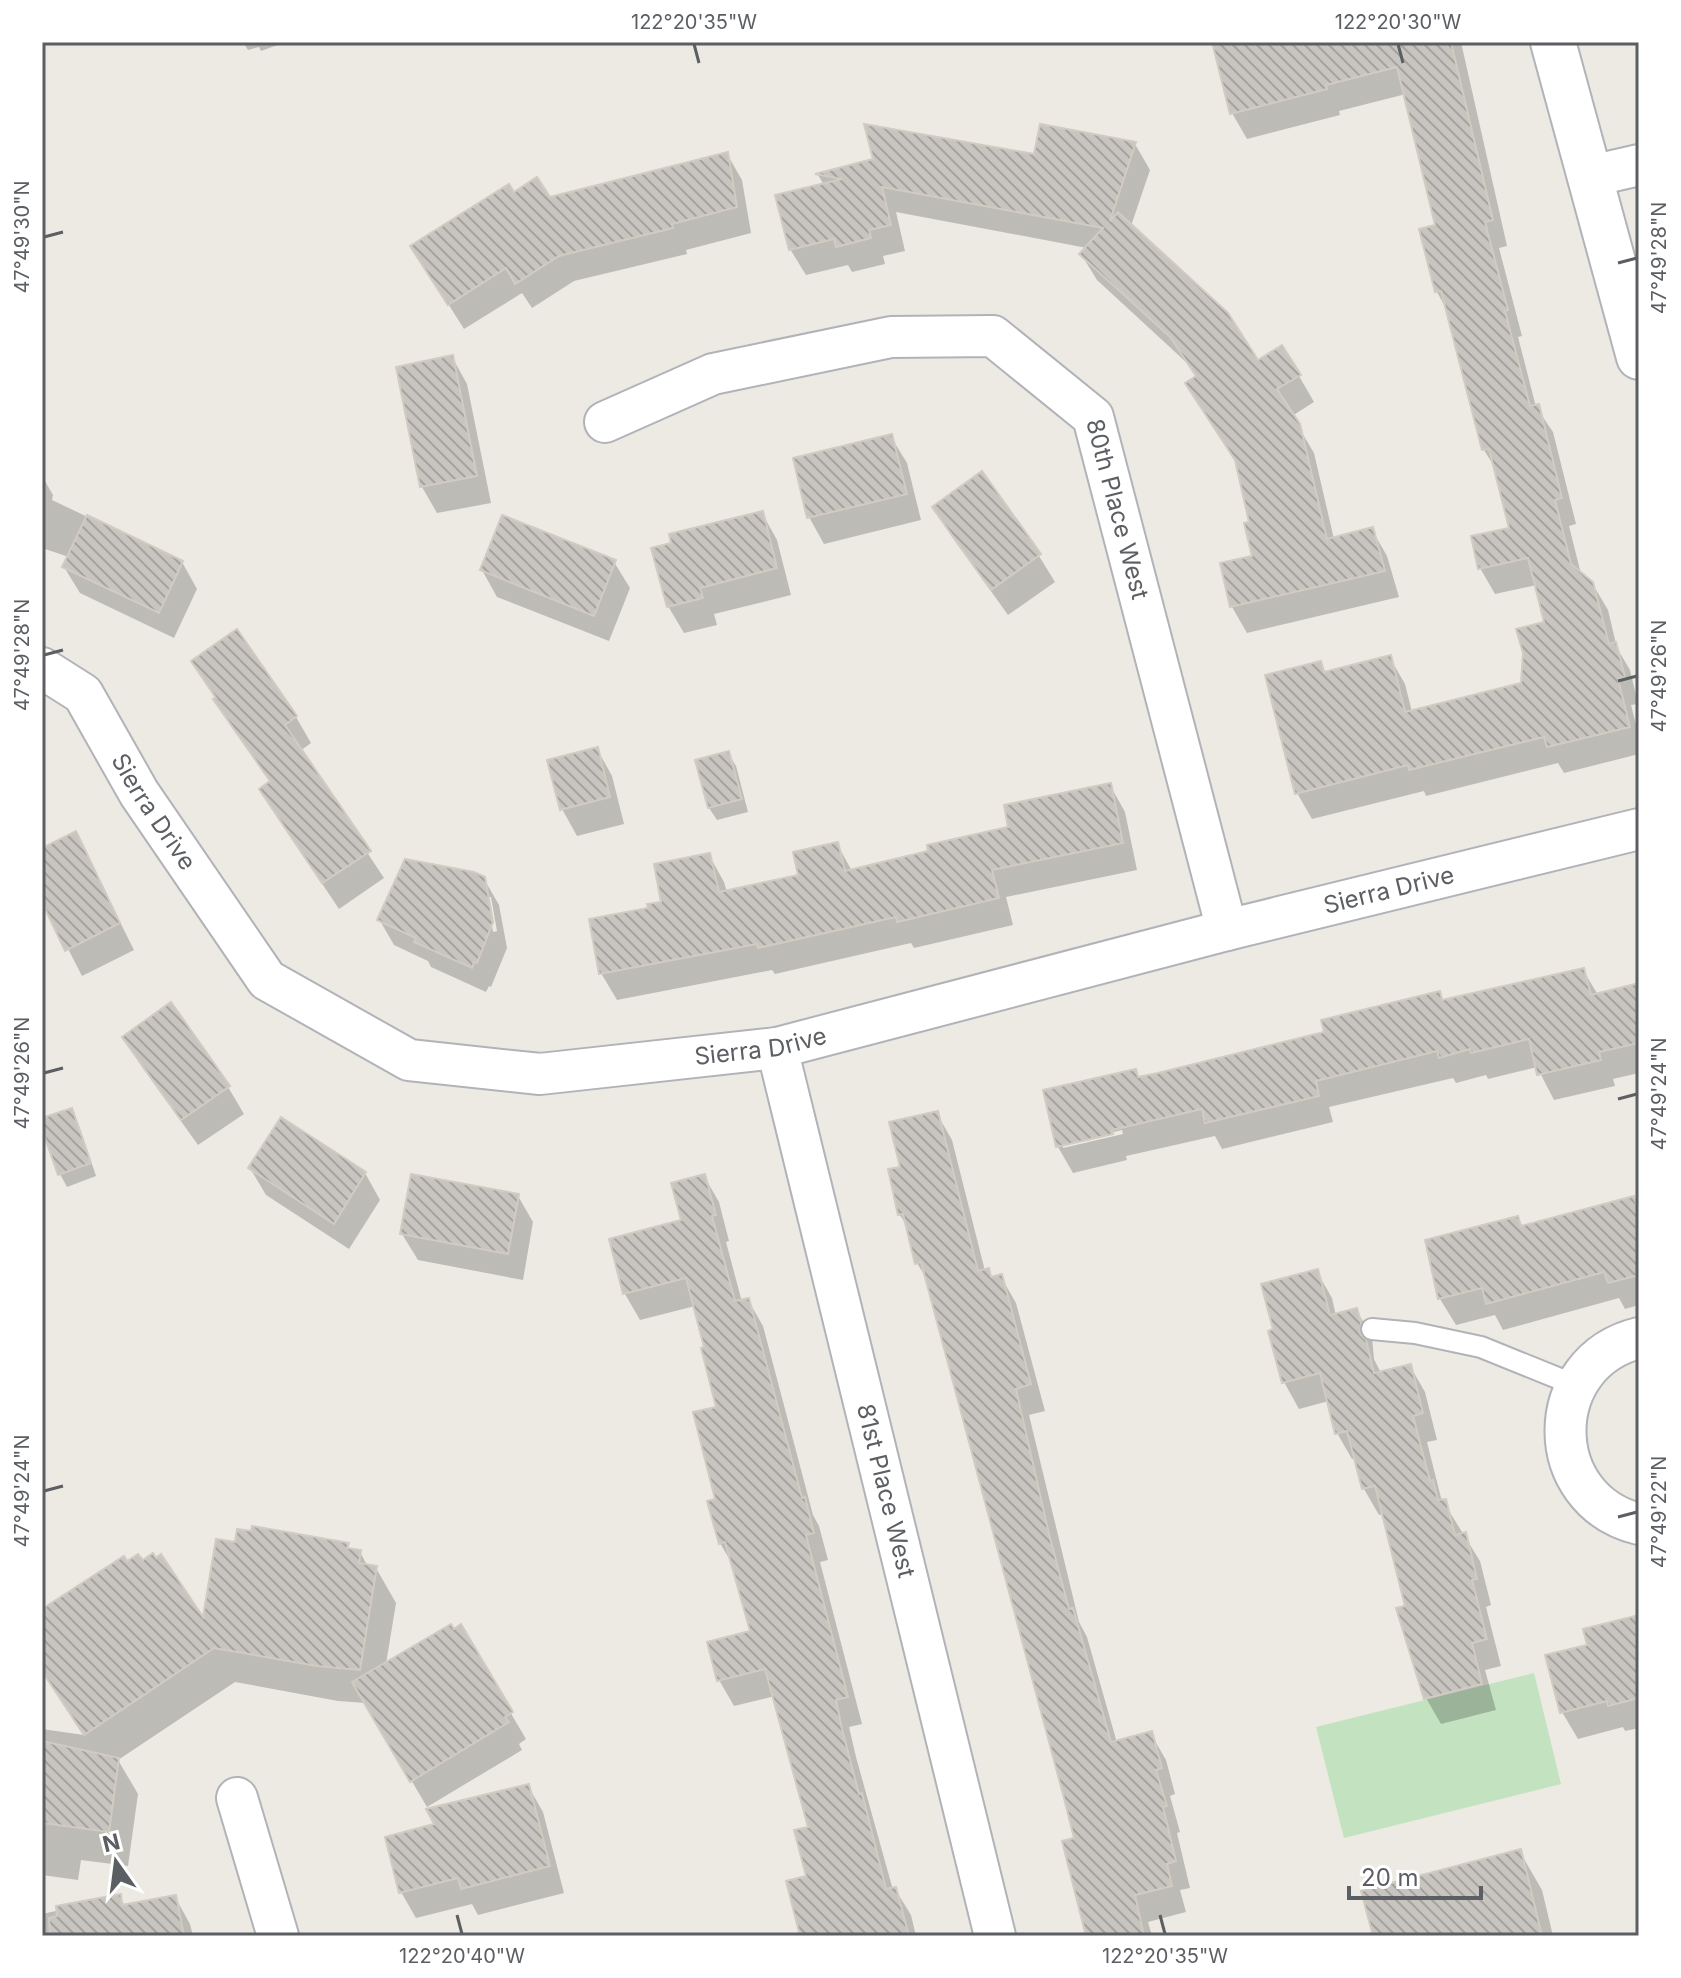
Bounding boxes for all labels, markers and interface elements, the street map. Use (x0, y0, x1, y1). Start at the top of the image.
text: 122°20'35"W (631, 10, 757, 34)
text: 122°20'30"W (1335, 10, 1462, 34)
text: 47°49'30"N (10, 180, 34, 294)
text: 47°49'28"N (1647, 202, 1671, 314)
street label: 80th Place West (1080, 416, 1155, 603)
text: 47°49'28"N (10, 599, 34, 711)
text: 47°49'26"N (1647, 620, 1671, 732)
street label: Sierra Drive (106, 748, 202, 876)
street label: Sierra Drive (1321, 860, 1457, 920)
text: 47°49'26"N (10, 1017, 34, 1129)
street label: Sierra Drive (693, 1021, 830, 1071)
text: 47°49'24"N (1647, 1038, 1671, 1150)
street label: 81st Place West (851, 1401, 922, 1581)
text: 47°49'24"N (10, 1435, 34, 1547)
text: 47°49'22"N (1647, 1456, 1671, 1568)
north arrow (76, 1822, 156, 1902)
text: N (100, 1828, 122, 1857)
scale bar (1349, 1850, 1481, 1900)
text: 20 m (1361, 1863, 1419, 1892)
text: 122°20'40"W (399, 1944, 525, 1968)
text: 122°20'35"W (1102, 1944, 1228, 1968)

